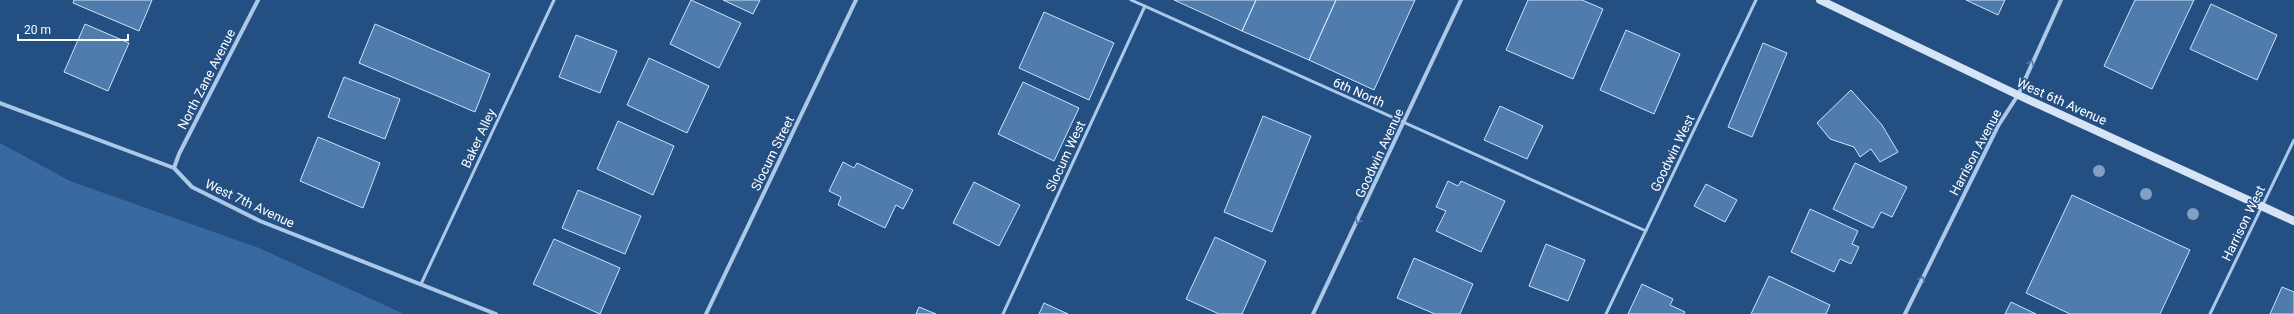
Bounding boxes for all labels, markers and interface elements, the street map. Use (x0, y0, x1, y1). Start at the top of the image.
scale bar (18, 16, 128, 42)
text: 20 m (24, 23, 51, 37)
street label: North Zane Avenue (175, 26, 238, 132)
one-way arrow (2026, 60, 2034, 68)
street label: 6th North (1331, 74, 1387, 110)
street label: West 6th Avenue (2014, 75, 2109, 128)
street label: Baker Alley (458, 106, 499, 170)
street label: Goodwin Avenue (1352, 106, 1407, 200)
street label: Harrison Avenue (1946, 107, 2004, 198)
street label: Goodwin West (1647, 112, 1698, 194)
street label: Slocum Street (748, 113, 797, 193)
street label: Slocum West (1043, 119, 1088, 194)
street label: West 7th Avenue (203, 176, 297, 231)
street label: Harrison West (2219, 183, 2268, 263)
one-way arrow (1355, 217, 1363, 225)
one-way arrow (1917, 276, 1925, 283)

